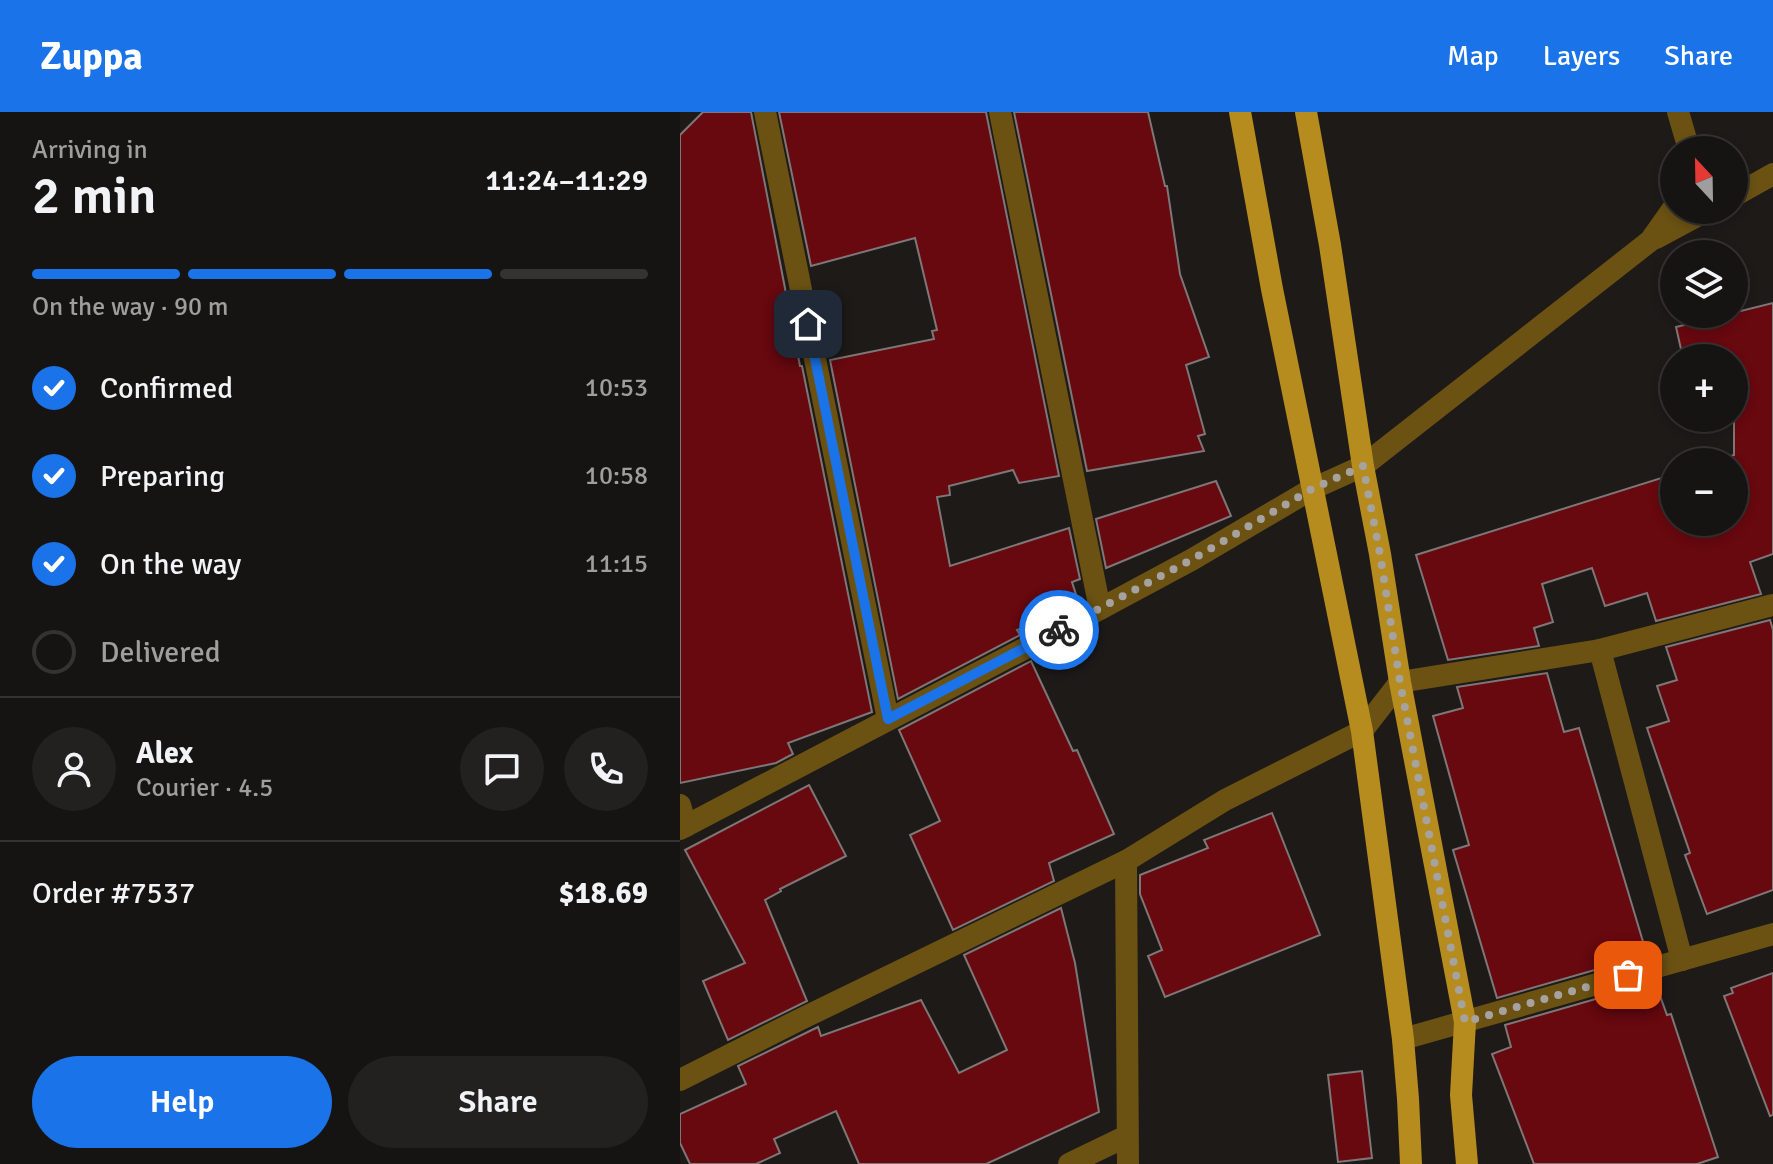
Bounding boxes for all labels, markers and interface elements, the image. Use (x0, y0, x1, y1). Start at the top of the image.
text: Zuppa (40, 33, 143, 80)
text: Map (1447, 39, 1499, 73)
text: Layers (1543, 39, 1620, 73)
text: Share (1664, 39, 1733, 73)
text: Arriving in (32, 134, 148, 166)
north arrow (1660, 136, 1748, 224)
map controls (1660, 136, 1748, 536)
text: 11:24–11:29 (485, 162, 648, 199)
text: 2 min (32, 164, 157, 228)
button: layers (1660, 240, 1748, 328)
pin (774, 290, 842, 358)
text: On the way · 90 m (32, 291, 228, 323)
icon: home (786, 302, 830, 346)
button: + (1660, 344, 1748, 432)
icon: check (32, 366, 76, 410)
text: Confirmed (100, 370, 233, 407)
text: 10:53 (585, 372, 648, 404)
button: − (1660, 448, 1748, 536)
icon: check (32, 454, 76, 498)
text: Preparing (100, 458, 225, 495)
text: 10:58 (585, 460, 648, 492)
icon: check (32, 542, 76, 586)
text: On the way (100, 546, 241, 583)
text: 11:15 (585, 548, 648, 580)
courier (1019, 590, 1099, 670)
icon: bike (1037, 608, 1081, 652)
text: Delivered (100, 634, 221, 671)
button: person (32, 727, 116, 811)
button: chat (460, 727, 544, 811)
button: phone (564, 727, 648, 811)
text: Alex (136, 735, 193, 772)
text: Courier · 4.5 (136, 772, 273, 804)
text: Order #7537 (32, 875, 195, 912)
text: $18.69 (558, 875, 648, 912)
pin (1594, 941, 1662, 1009)
icon: bag (1606, 953, 1650, 997)
button: Help (32, 1056, 332, 1148)
button: Share (348, 1056, 648, 1148)

